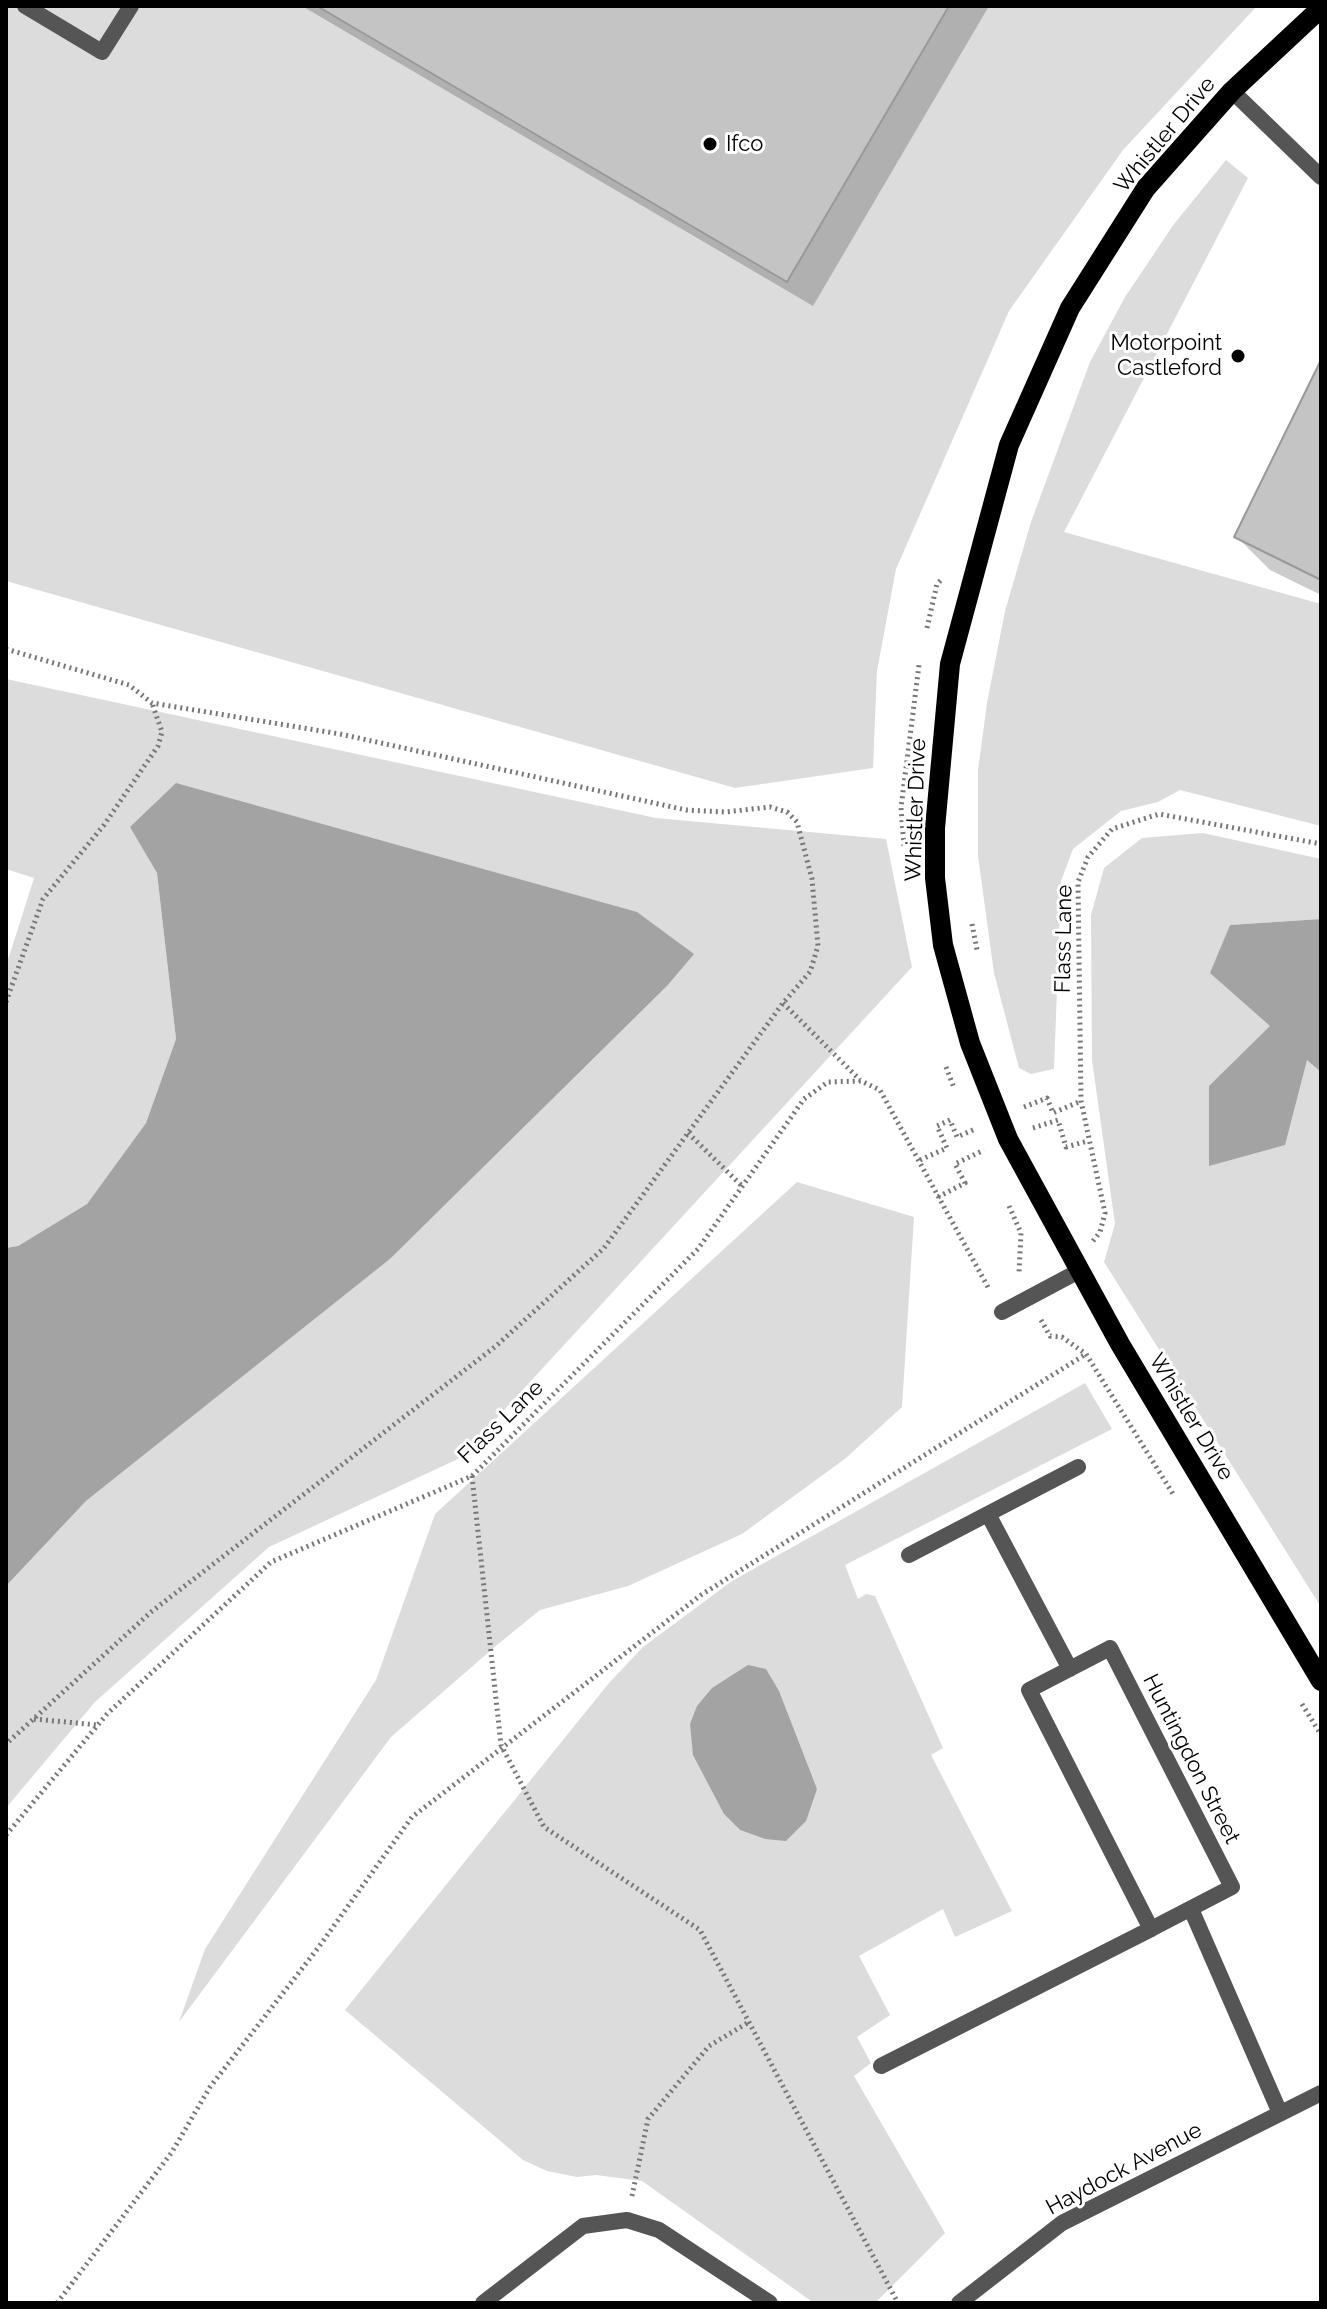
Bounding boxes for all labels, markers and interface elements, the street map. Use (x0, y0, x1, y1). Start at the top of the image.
street label: Whistler Drive (1109, 72, 1221, 198)
place label: Ifco (726, 131, 763, 157)
marker: Ifco (701, 135, 719, 153)
place label: Motorpoint Castleford (1110, 330, 1222, 382)
marker: Motorpoint Castleford (1229, 347, 1247, 365)
street label: Whistler Drive (900, 738, 932, 882)
street label: Flass Lane (1050, 885, 1078, 993)
street label: Whistler Drive (1143, 1349, 1239, 1485)
street label: Flass Lane (453, 1375, 549, 1469)
street label: Huntingdon Street (1137, 1670, 1245, 1848)
street label: Haydock Avenue (1042, 2117, 1206, 2221)

